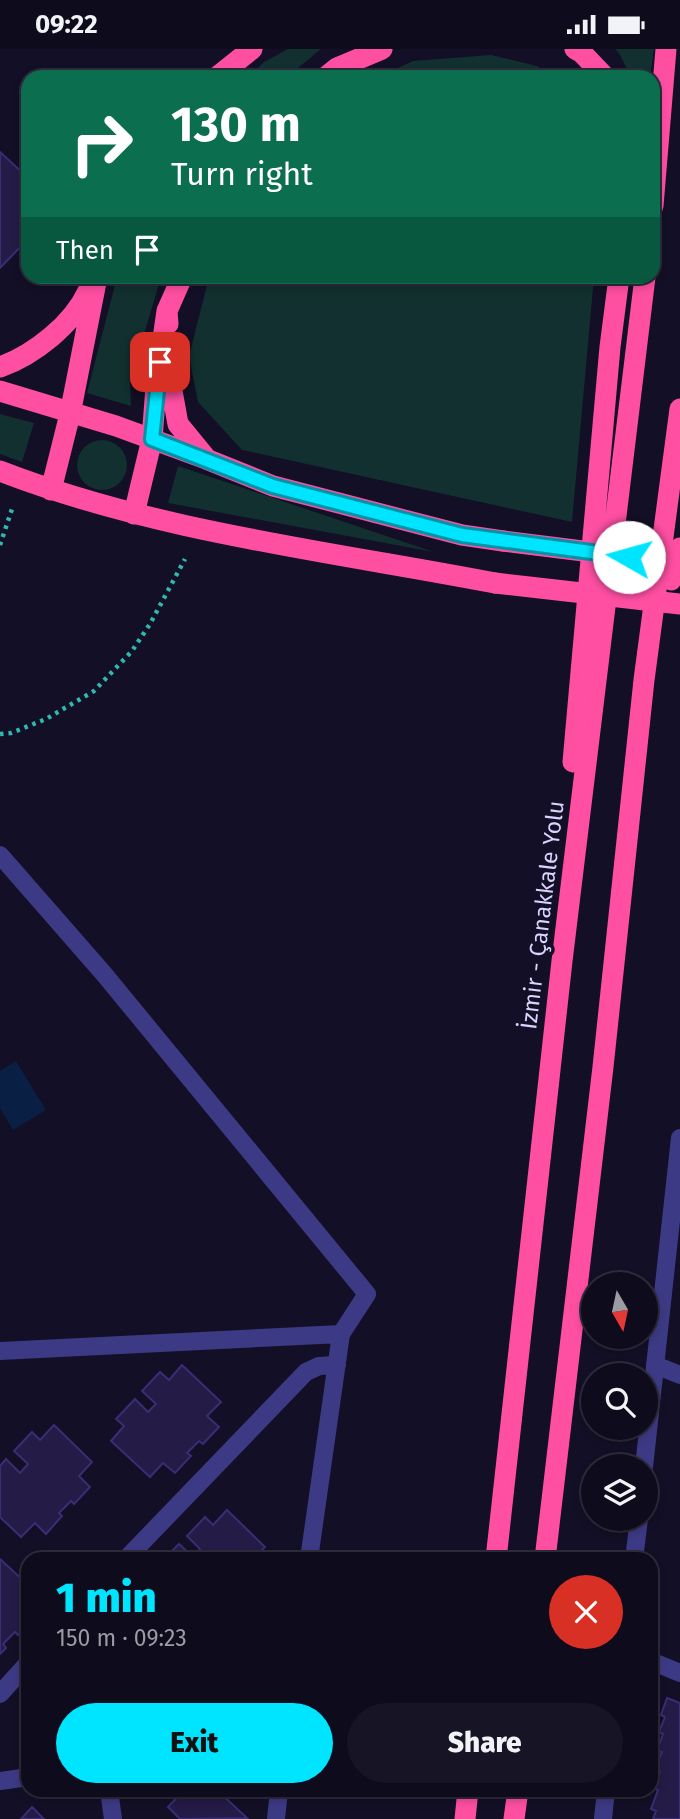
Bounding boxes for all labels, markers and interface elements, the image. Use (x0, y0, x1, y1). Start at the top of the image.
text: 09:22 (35, 9, 98, 40)
text: 130 m (171, 95, 301, 154)
icon: right (56, 98, 147, 189)
text: Turn right (171, 155, 313, 193)
icon: arrive (128, 231, 166, 269)
text: Then (56, 235, 114, 266)
pin (130, 332, 190, 392)
icon: arrive (141, 343, 179, 381)
position arrow (592, 520, 666, 594)
street label: İzmir - Çanakkale Yolu (514, 799, 570, 1031)
north arrow (581, 1272, 658, 1349)
map controls (581, 1272, 658, 1531)
button: search (581, 1363, 658, 1440)
button: layers (581, 1454, 658, 1531)
text: 1 min (56, 1573, 157, 1623)
button: close (549, 1575, 623, 1649)
text: 150 m · 09:23 (56, 1624, 187, 1652)
button: Exit (56, 1703, 333, 1783)
button: Share (347, 1703, 623, 1783)

